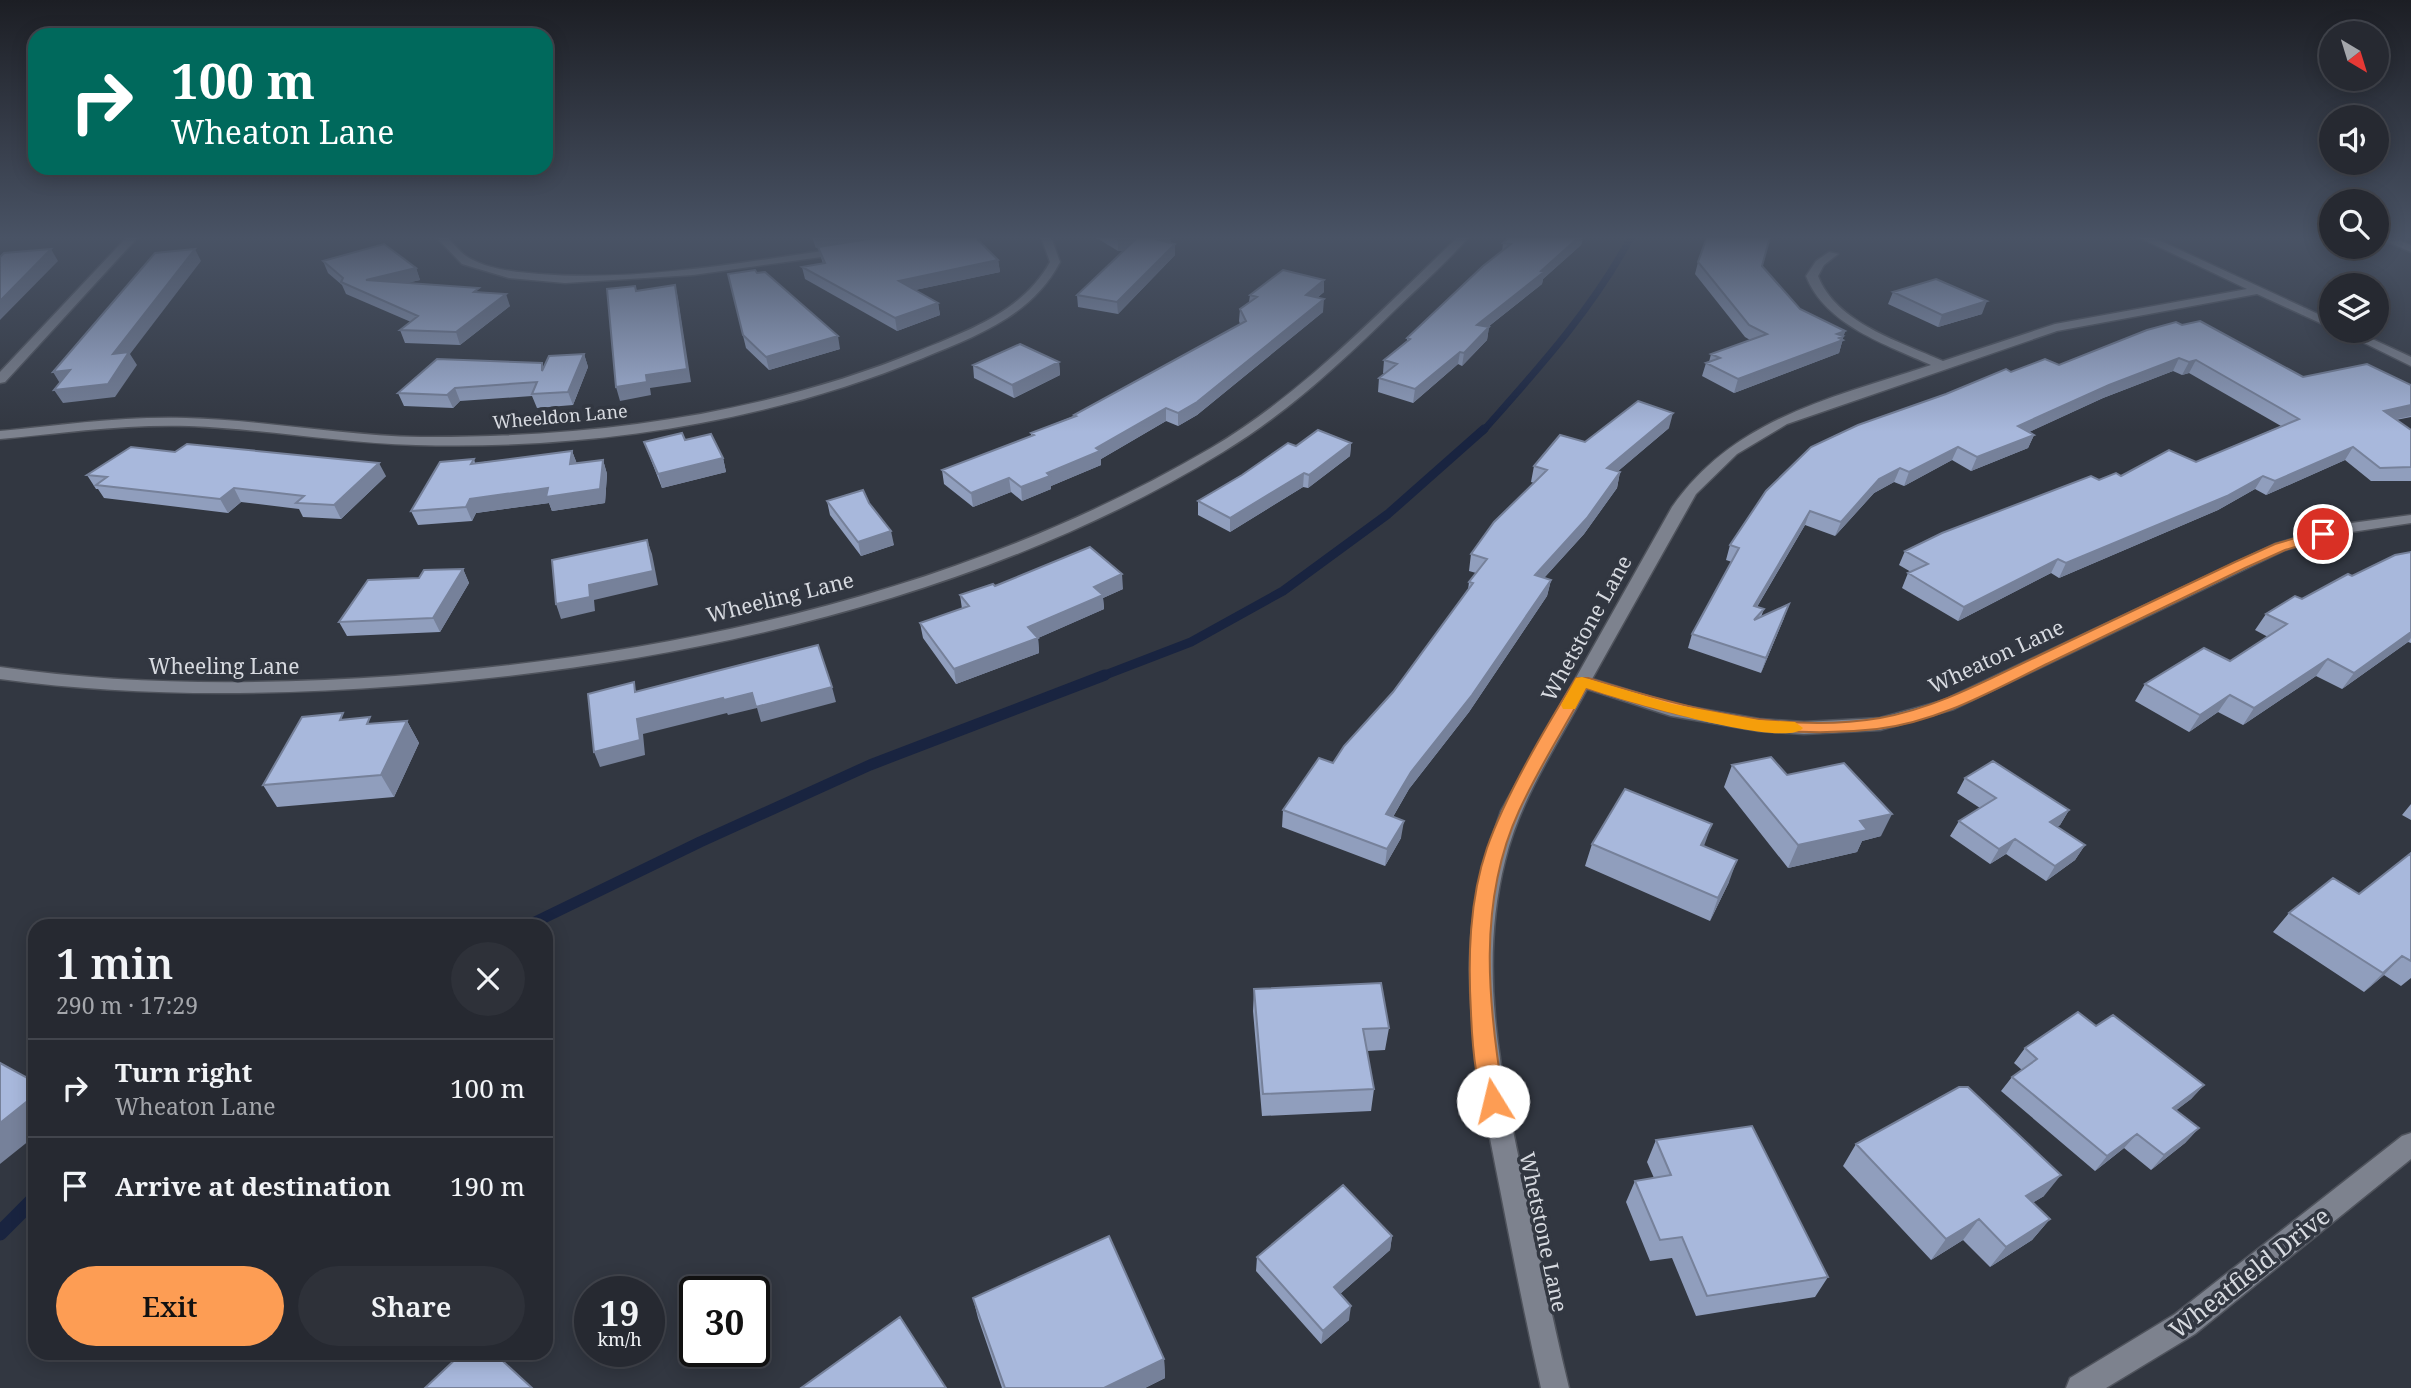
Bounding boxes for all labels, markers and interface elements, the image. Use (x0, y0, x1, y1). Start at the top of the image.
north arrow (2319, 21, 2389, 91)
map controls (2319, 21, 2389, 343)
text: 100 m (171, 47, 315, 113)
icon: right (56, 56, 147, 147)
button: sound (2319, 105, 2389, 175)
text: Wheaton Lane (171, 110, 394, 153)
button: search (2319, 189, 2389, 259)
button: layers (2319, 273, 2389, 343)
street label: Wheeldon Lane (491, 398, 629, 434)
pin (2293, 504, 2353, 564)
icon: arrive (2304, 515, 2342, 553)
street label: Whetstone Lane (1534, 550, 1638, 706)
street label: Wheeling Lane (703, 565, 857, 629)
street label: Wheaton Lane (1924, 612, 2068, 700)
street label: Wheeling Lane (148, 652, 300, 680)
text: 1 min (56, 934, 173, 991)
button: close (451, 942, 525, 1016)
text: 290 m · 17:29 (56, 989, 198, 1021)
text: Turn right (115, 1054, 252, 1090)
position arrow (1456, 1064, 1530, 1138)
icon: right (56, 1069, 94, 1107)
text: 100 m (450, 1070, 525, 1106)
text: Wheaton Lane (115, 1090, 276, 1122)
street label: Whetstone Lane (1513, 1149, 1575, 1315)
icon: arrive (56, 1167, 94, 1205)
text: Arrive at destination (115, 1168, 391, 1204)
text: 190 m (450, 1168, 525, 1204)
street label: Wheatfield Drive (2162, 1199, 2336, 1345)
button: Exit (56, 1266, 284, 1346)
button: Share (298, 1266, 525, 1346)
speed limit sign: 30 (679, 1276, 770, 1367)
text: 19 (600, 1289, 639, 1336)
text: km/h (597, 1327, 642, 1351)

